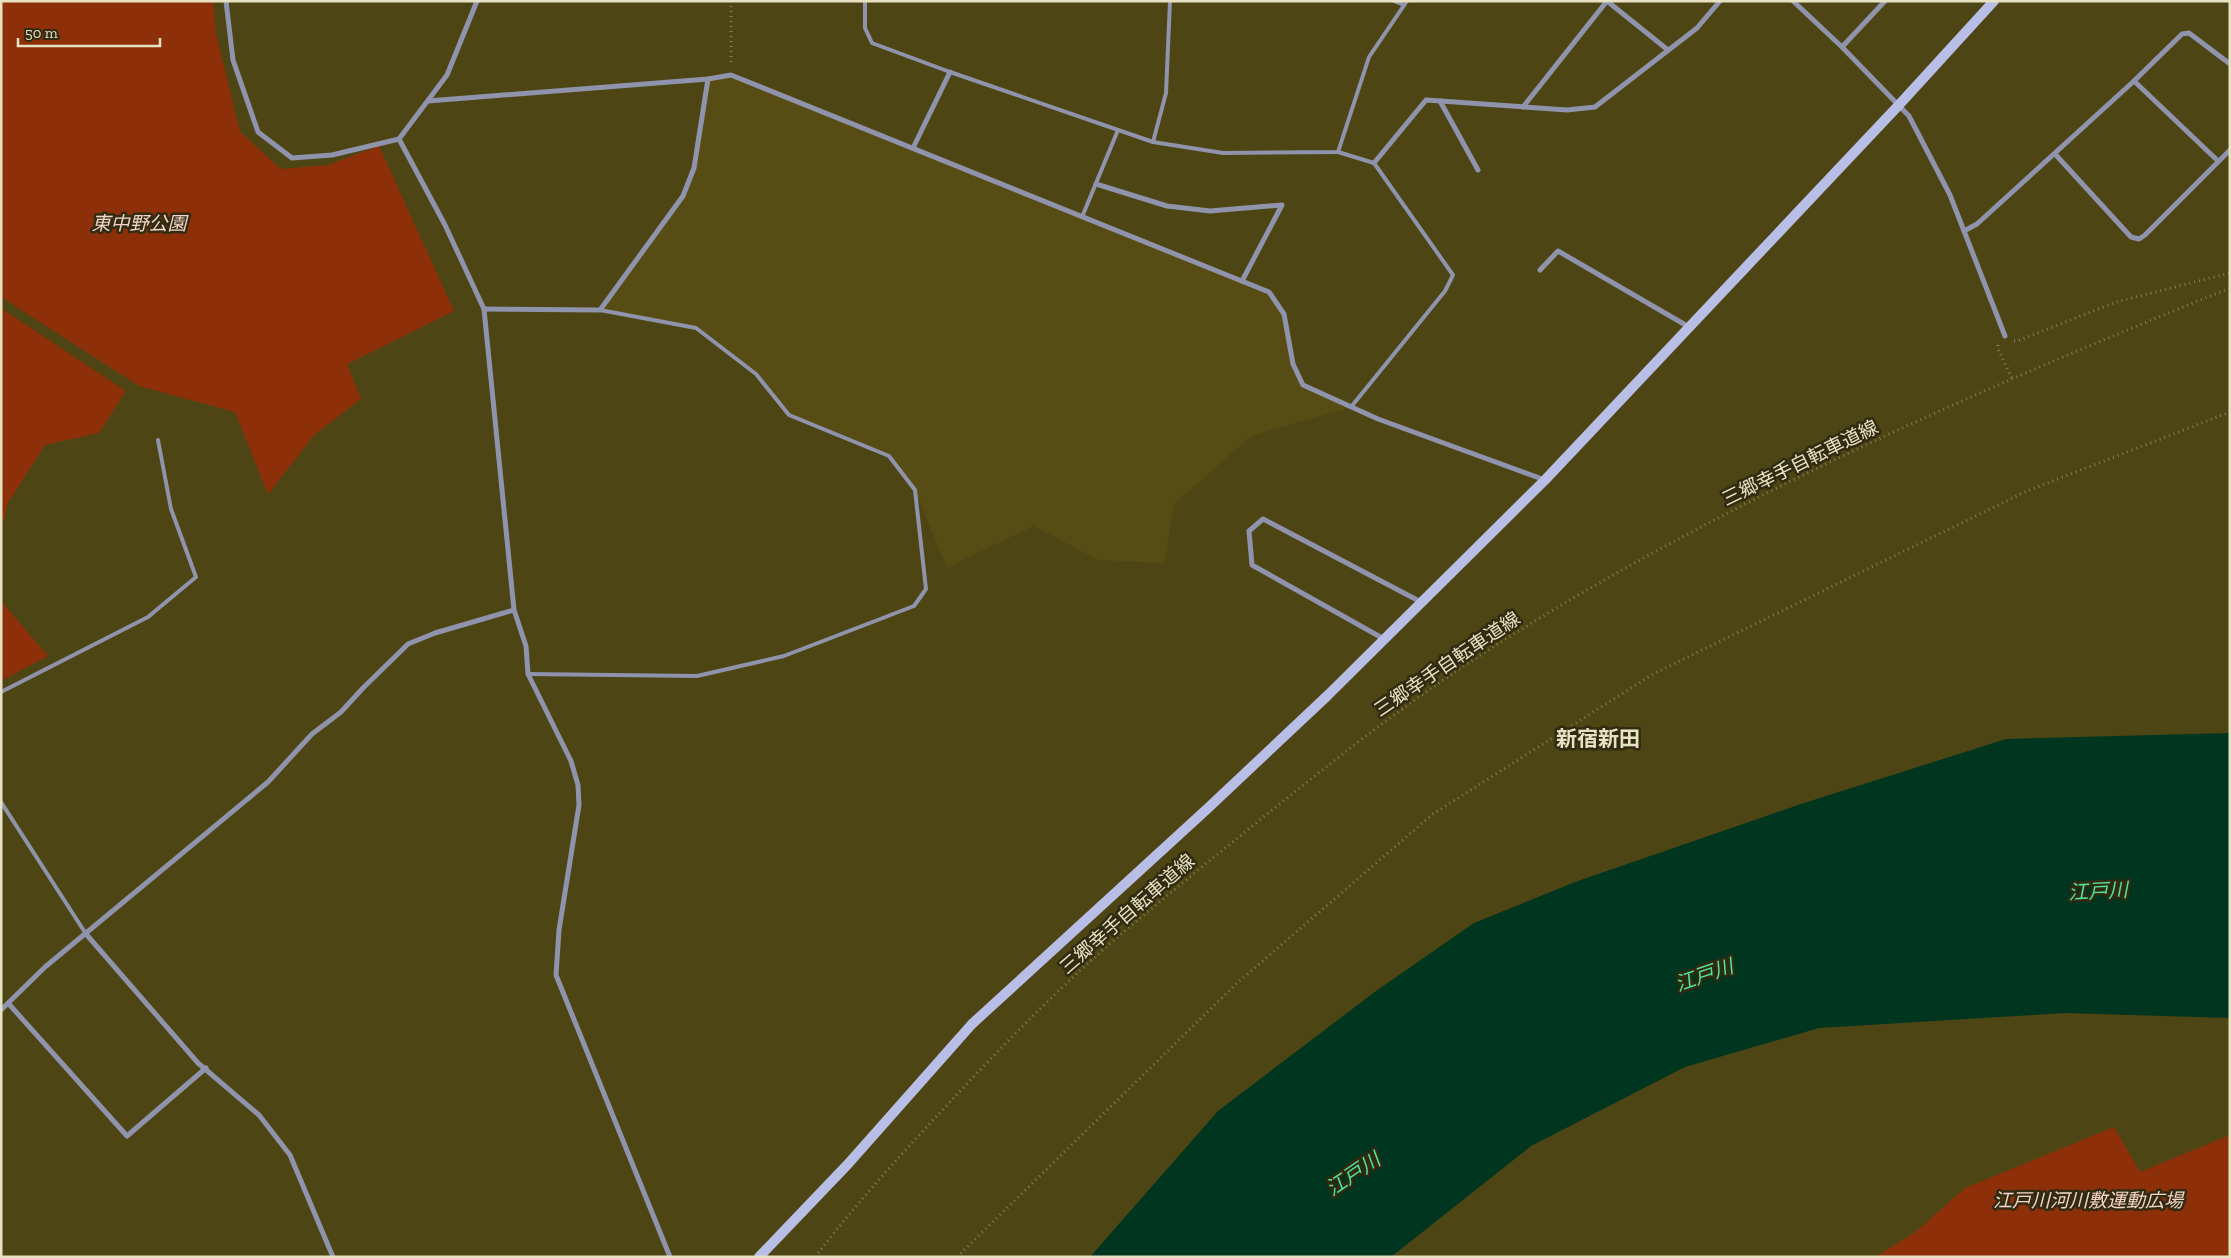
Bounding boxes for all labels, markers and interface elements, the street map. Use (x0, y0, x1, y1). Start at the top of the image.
scale bar (18, 15, 160, 47)
text: 50 m (25, 24, 58, 42)
park label: 東中野公園 (91, 212, 189, 235)
street label: 三郷幸手自転車道線 (1718, 415, 1882, 511)
street label: 三郷幸手自転車道線 (1370, 607, 1524, 721)
district label: 新宿新田 (1556, 726, 1640, 751)
street label: 三郷幸手自転車道線 (1055, 849, 1199, 979)
water label: 江戸川 (2067, 877, 2131, 905)
water label: 江戸川 (1672, 953, 1738, 996)
water label: 江戸川 (1321, 1146, 1386, 1201)
park label: 江戸川河川敷運動広場 (1993, 1189, 2185, 1212)

